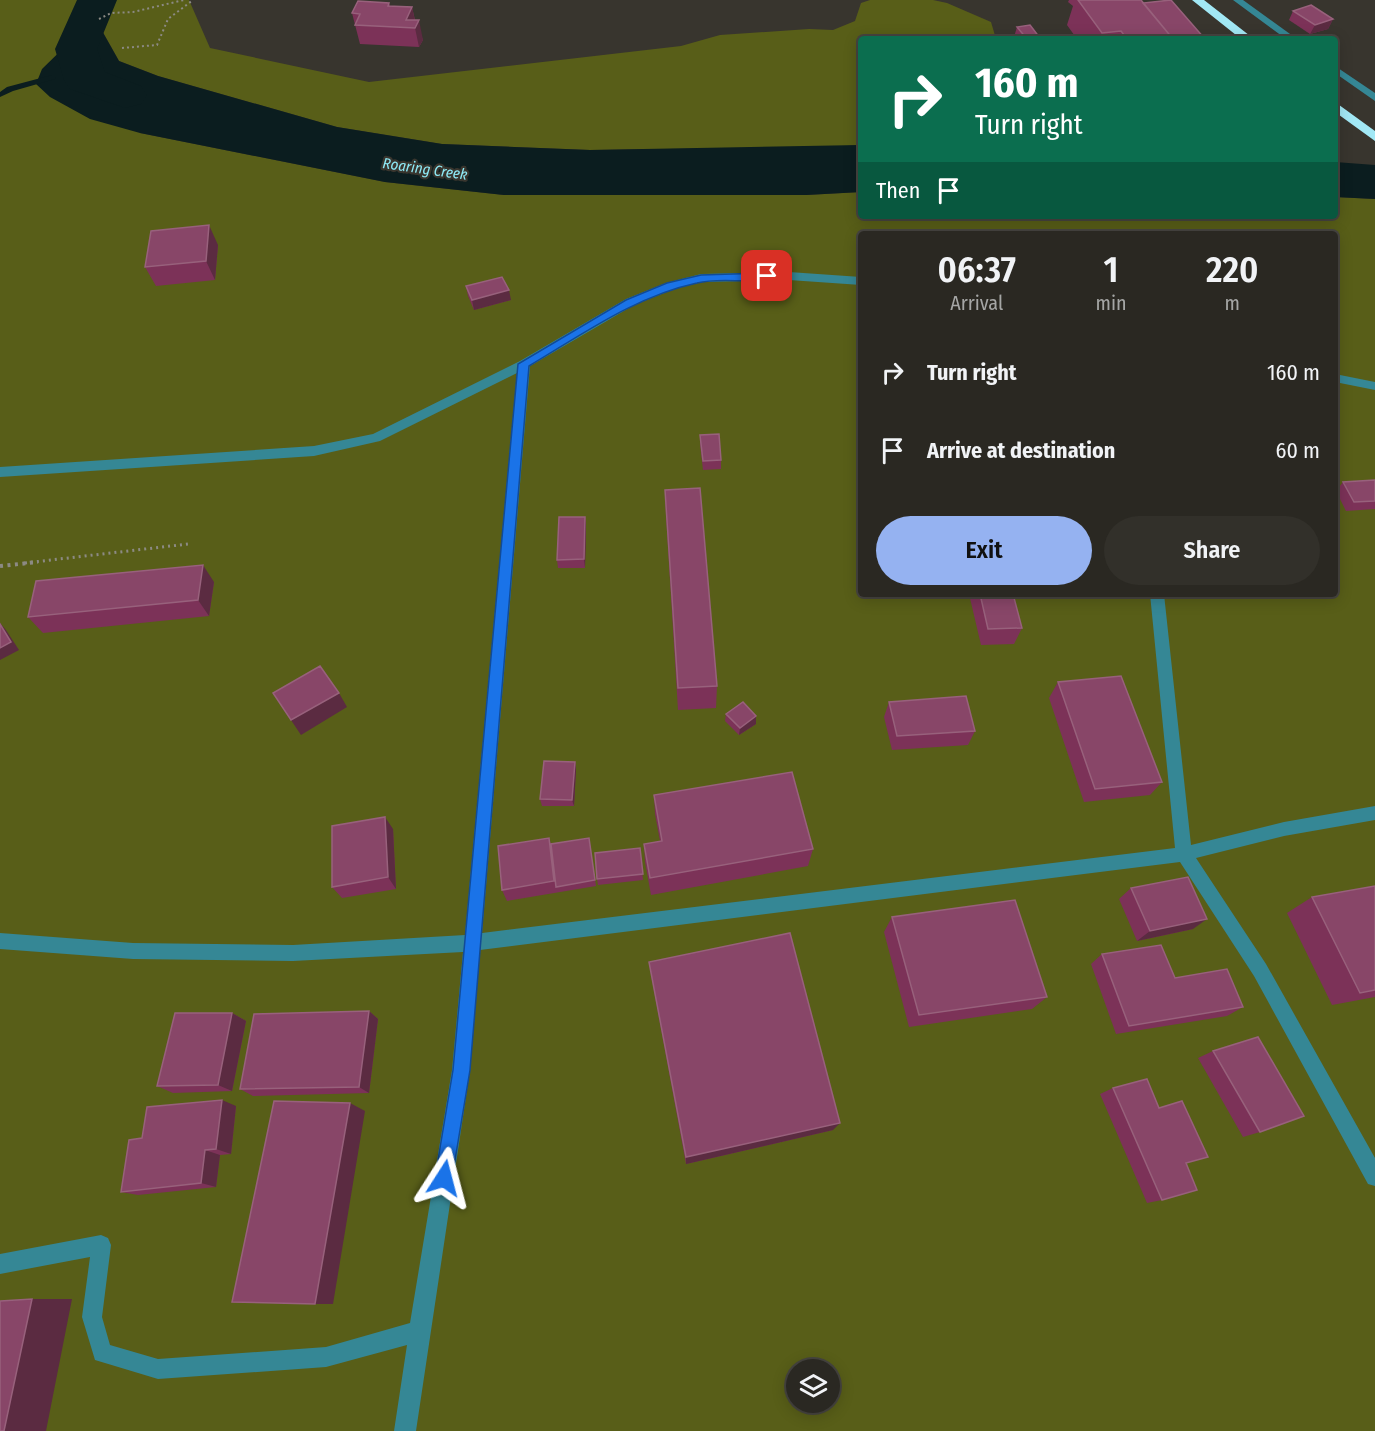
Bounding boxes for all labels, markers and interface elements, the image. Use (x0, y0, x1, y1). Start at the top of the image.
text: 160 m (975, 58, 1078, 108)
icon: right (876, 60, 954, 138)
text: Turn right (975, 109, 1083, 141)
water label: Roaring Creek (381, 154, 469, 184)
icon: arrive (932, 174, 965, 207)
text: Then (876, 177, 920, 204)
text: 06:37 (938, 248, 1016, 292)
text: 1 (1104, 248, 1118, 292)
text: 220 (1206, 248, 1258, 292)
pin (741, 250, 792, 301)
icon: arrive (750, 259, 783, 292)
text: Arrival (950, 291, 1003, 315)
text: min (1096, 291, 1126, 315)
text: m (1225, 291, 1240, 315)
icon: right (876, 356, 909, 389)
text: Turn right (927, 359, 1016, 386)
text: 160 m (1267, 359, 1320, 386)
icon: arrive (876, 434, 909, 467)
text: Arrive at destination (927, 437, 1115, 464)
text: 60 m (1276, 437, 1320, 464)
button: Exit (876, 516, 1092, 585)
button: Share (1104, 516, 1320, 585)
position arrow (412, 1146, 476, 1210)
map controls (786, 1359, 840, 1413)
button: layers (786, 1359, 840, 1413)

